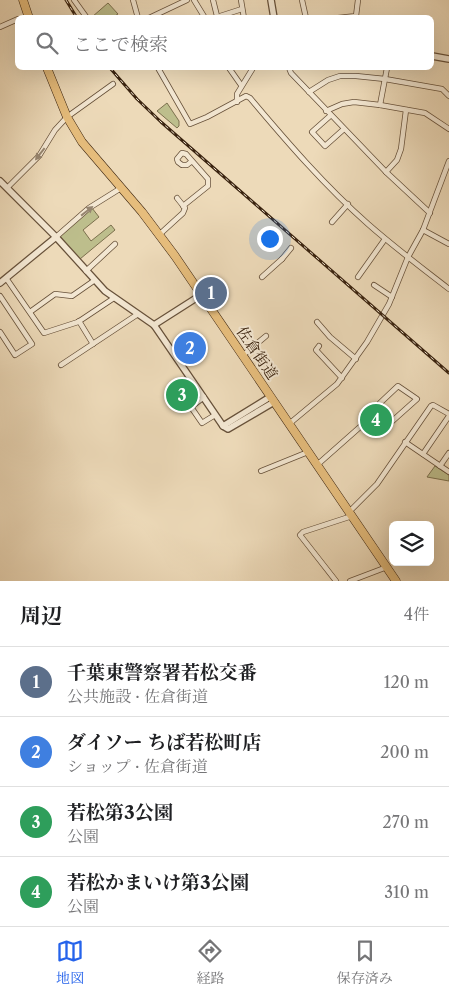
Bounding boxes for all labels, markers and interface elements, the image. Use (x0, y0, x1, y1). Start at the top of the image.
search box (15, 15, 434, 70)
icon: search (33, 29, 61, 57)
text: ここで検索 (73, 33, 168, 56)
one-way arrow (34, 147, 45, 160)
one-way arrow (80, 205, 93, 216)
your location (257, 226, 283, 252)
pin: 1 (195, 274, 227, 312)
street label: 佐倉街道 (233, 323, 282, 383)
pin: 2 (174, 329, 206, 367)
pin: 3 (166, 376, 198, 414)
pin: 4 (360, 401, 392, 439)
map controls (389, 521, 434, 566)
button: layers (389, 521, 434, 566)
text: 周辺 (20, 603, 62, 628)
text: 4件 (404, 604, 429, 624)
text: 千葉東警察署若松交番 (67, 661, 257, 684)
text: 1 (32, 672, 40, 692)
text: 120 m (384, 672, 429, 692)
text: 公共施設 · 佐倉街道 (67, 686, 208, 706)
text: ダイソー ちば若松町店 (67, 731, 261, 754)
text: 2 (31, 742, 41, 762)
text: 200 m (380, 742, 429, 762)
text: ショップ · 佐倉街道 (67, 756, 208, 776)
text: 若松第3公園 (67, 801, 173, 824)
text: 3 (31, 812, 41, 832)
text: 270 m (383, 812, 429, 832)
text: 公園 (67, 826, 99, 846)
text: 若松かまいけ第3公園 (67, 871, 249, 894)
text: 4 (31, 882, 41, 902)
text: 310 m (384, 882, 429, 902)
text: 公園 (67, 896, 99, 916)
tab: 地図 (56, 937, 84, 987)
tab: 経路 (196, 937, 224, 987)
tab: 保存済み (337, 937, 393, 987)

